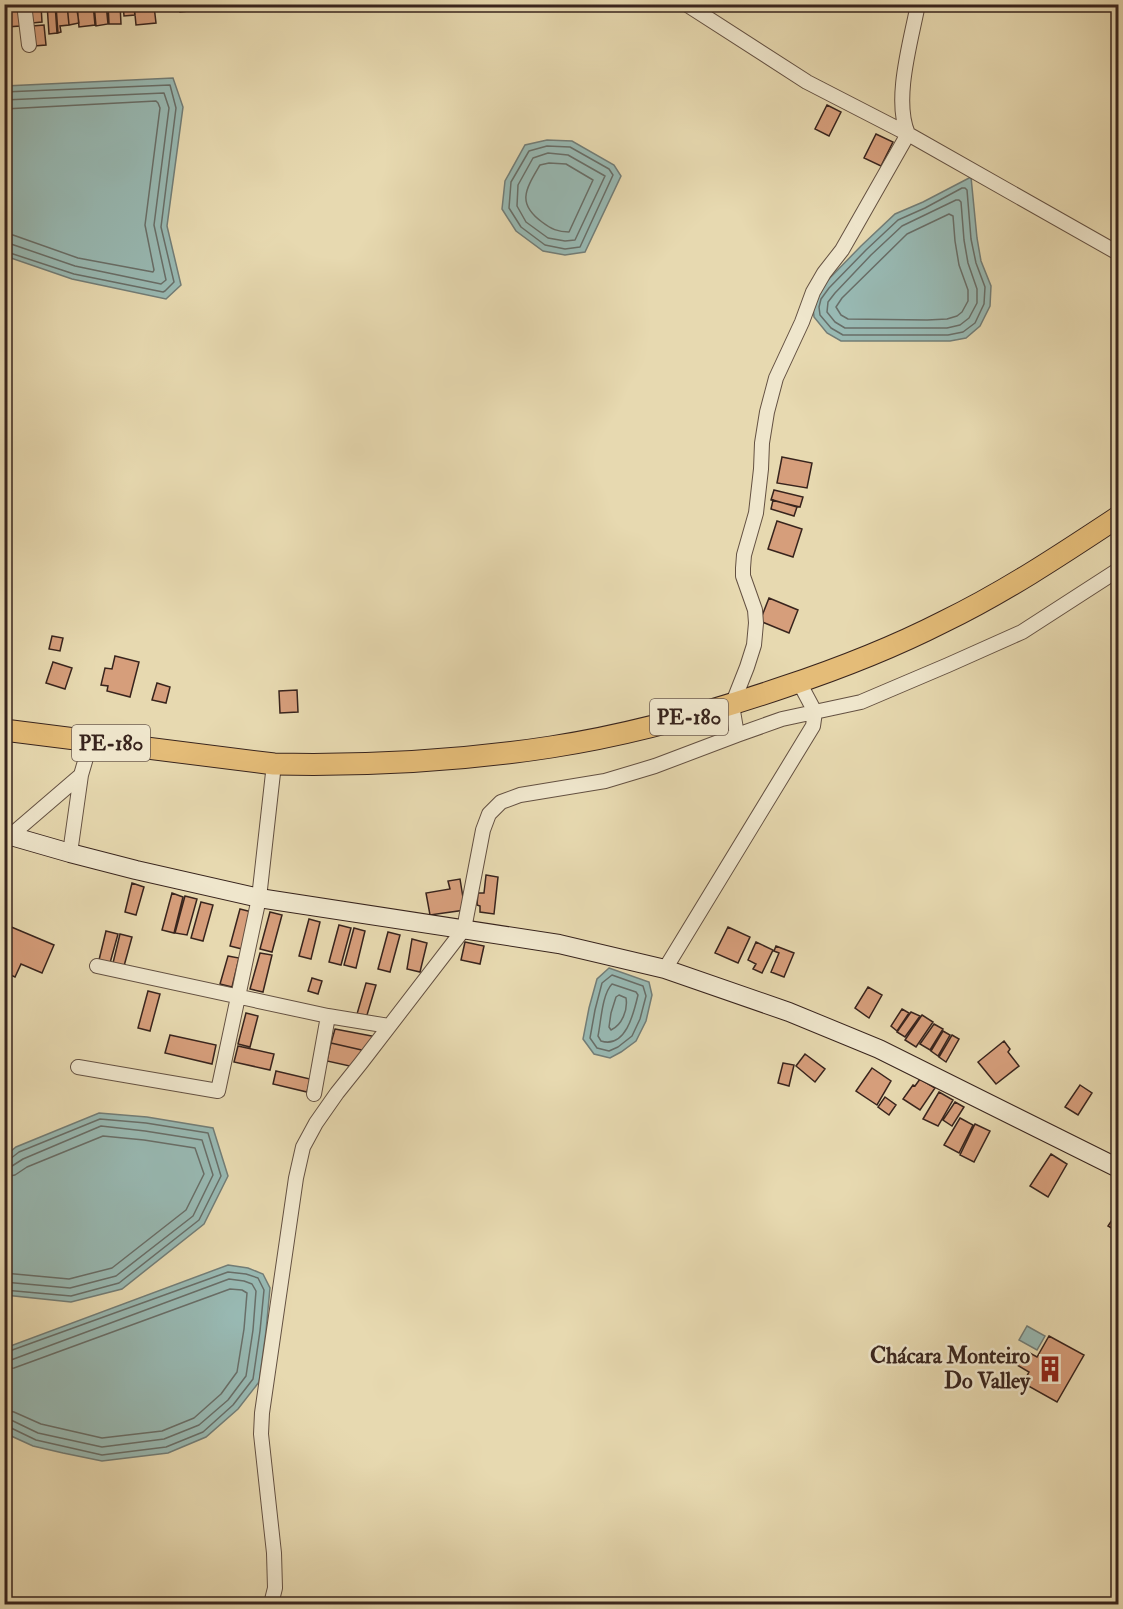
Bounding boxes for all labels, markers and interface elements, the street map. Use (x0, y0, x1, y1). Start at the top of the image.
road number: PE-180 (650, 699, 728, 735)
road number: PE-180 (72, 725, 150, 761)
place label: Chácara Monteiro Do Valley (870, 1342, 1031, 1396)
building icon: Chácara Monteiro Do Valley (1035, 1354, 1065, 1384)

